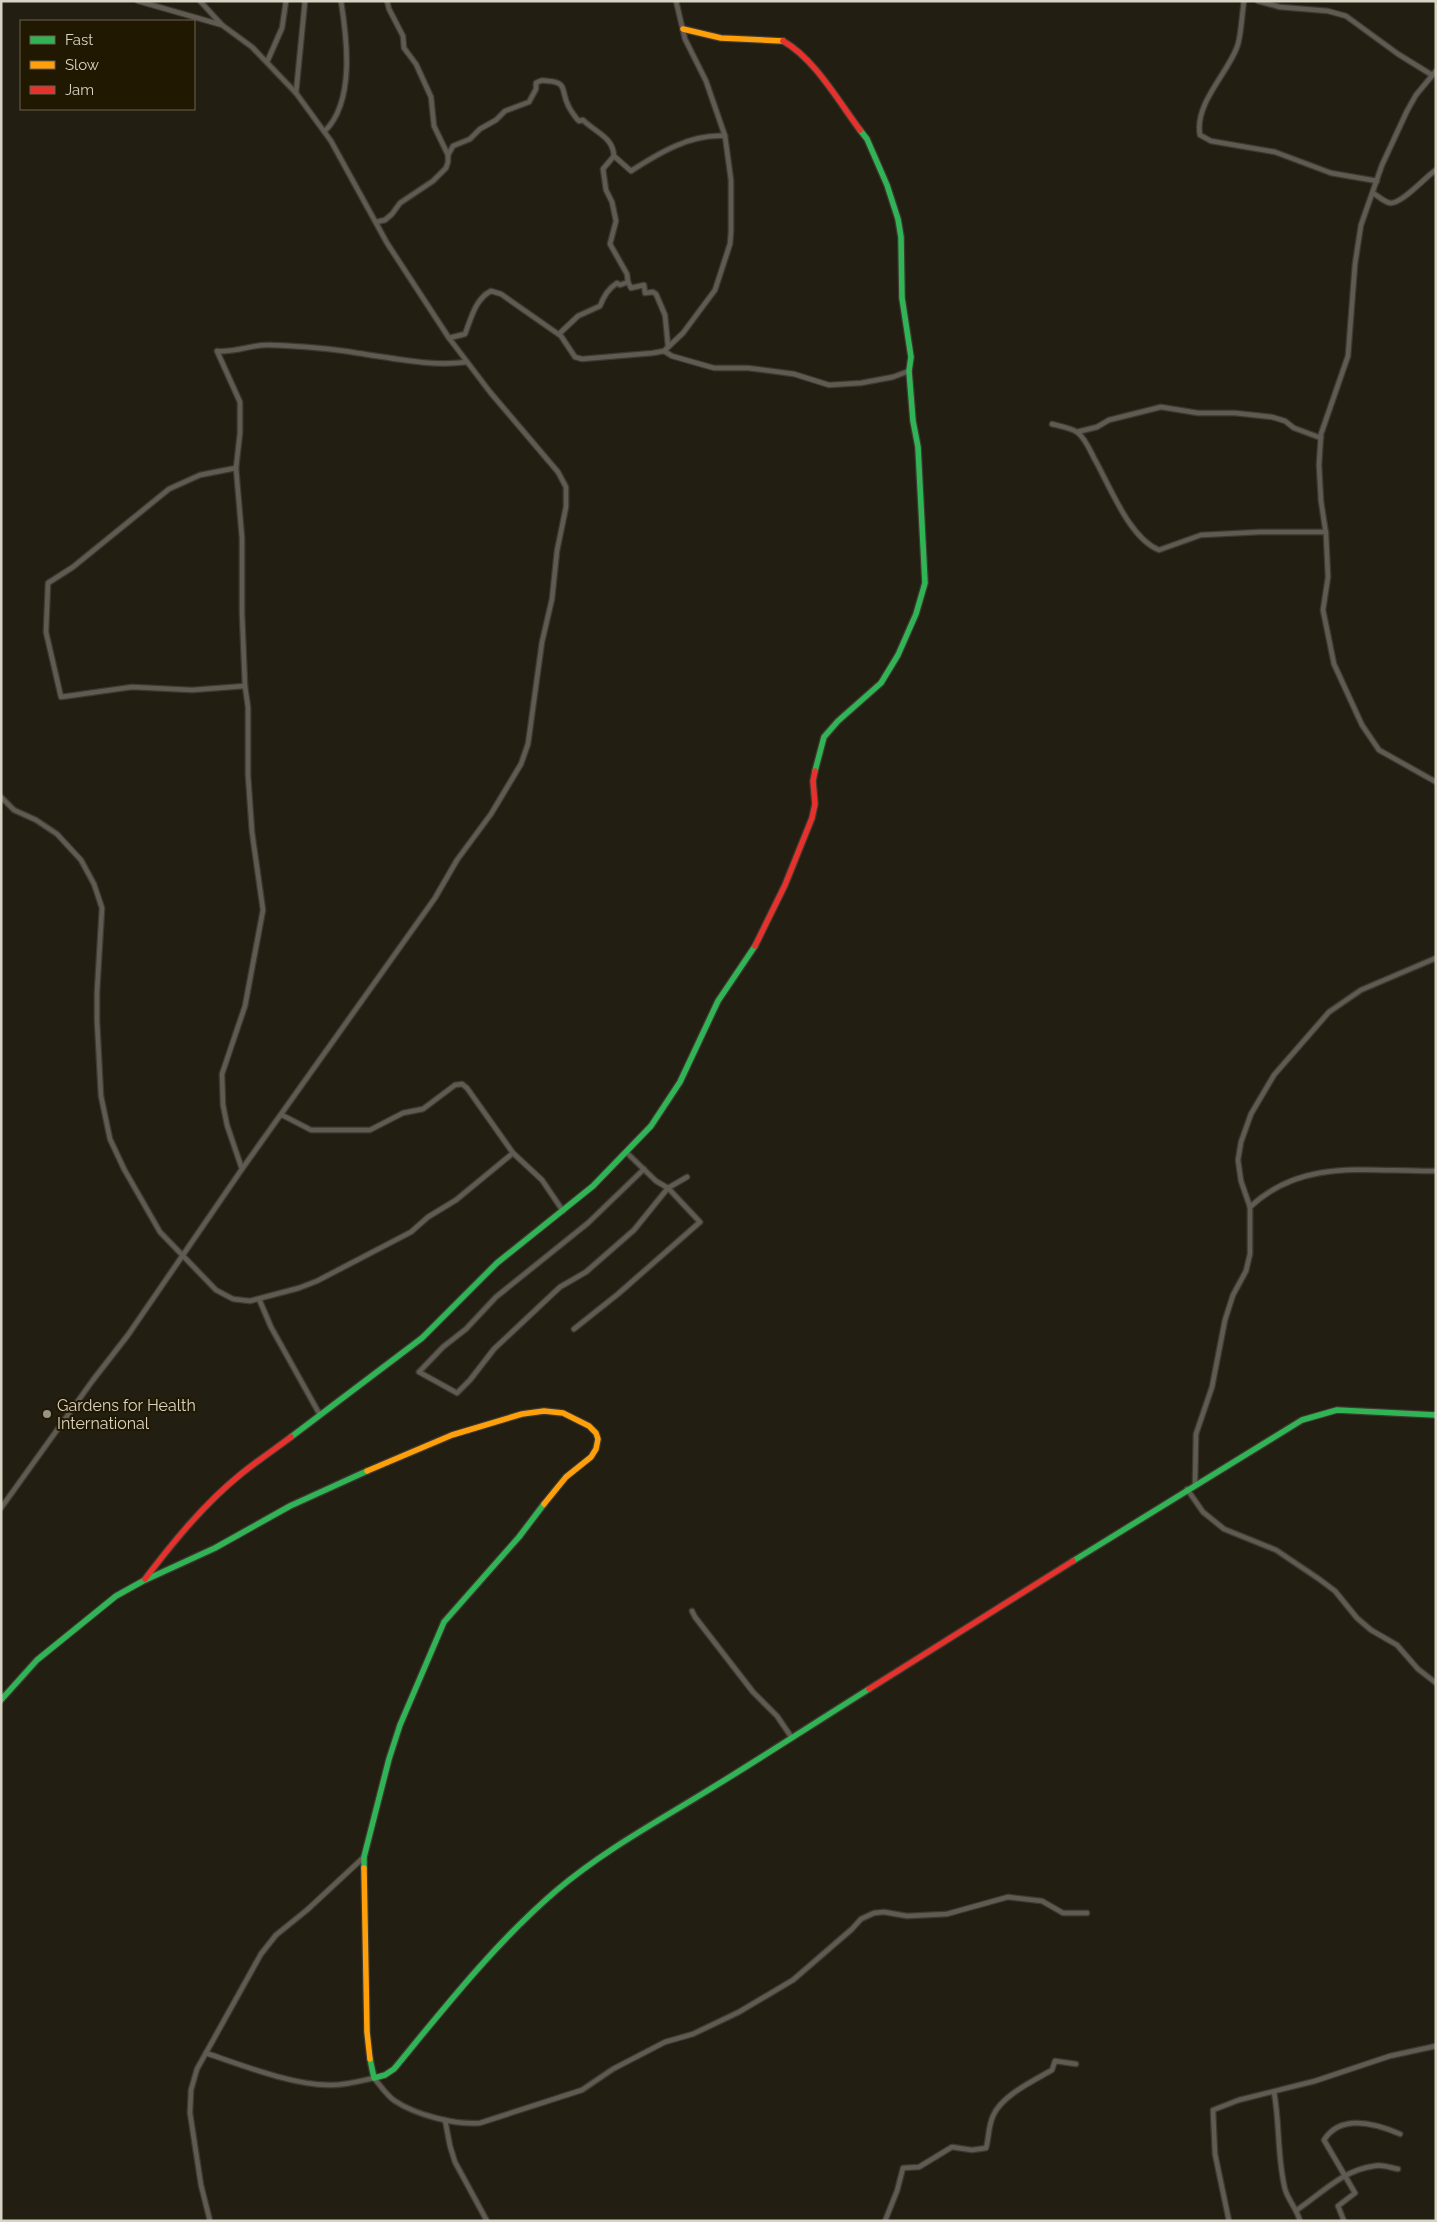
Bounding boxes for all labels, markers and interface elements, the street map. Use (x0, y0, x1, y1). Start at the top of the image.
legend (20, 20, 195, 110)
text: Fast (65, 31, 93, 49)
text: Slow (65, 56, 99, 74)
text: Jam (65, 81, 94, 99)
place label: Gardens for Health International (57, 1396, 196, 1433)
marker: Gardens for Health International (41, 1408, 53, 1420)

